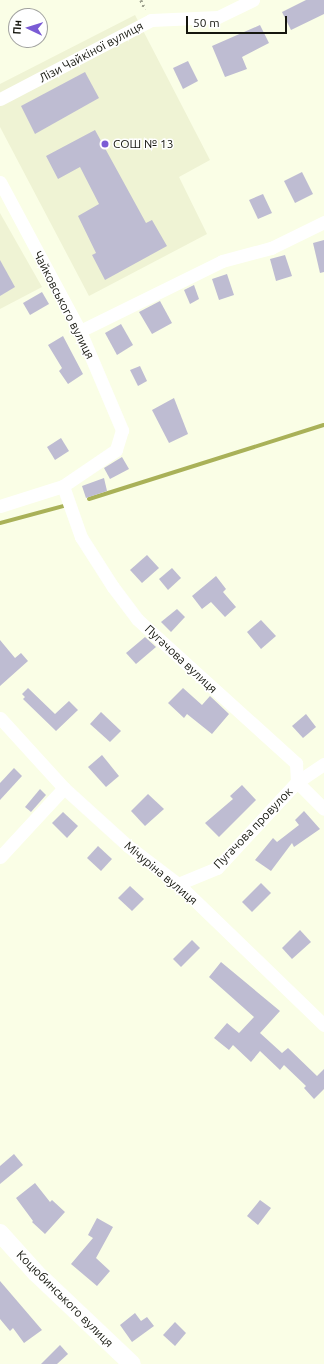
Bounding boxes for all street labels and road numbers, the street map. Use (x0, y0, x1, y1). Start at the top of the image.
street label: Лізи Чайкіної вулиця (36, 18, 146, 86)
street label: Чайковського вулиця (30, 249, 98, 361)
street label: Пугачова вулиця (142, 622, 220, 696)
street label: Пугачова провулок (211, 784, 295, 872)
street label: Мічуріна вулиця (122, 838, 200, 908)
street label: Коцюбинського вулиця (14, 1248, 116, 1350)

